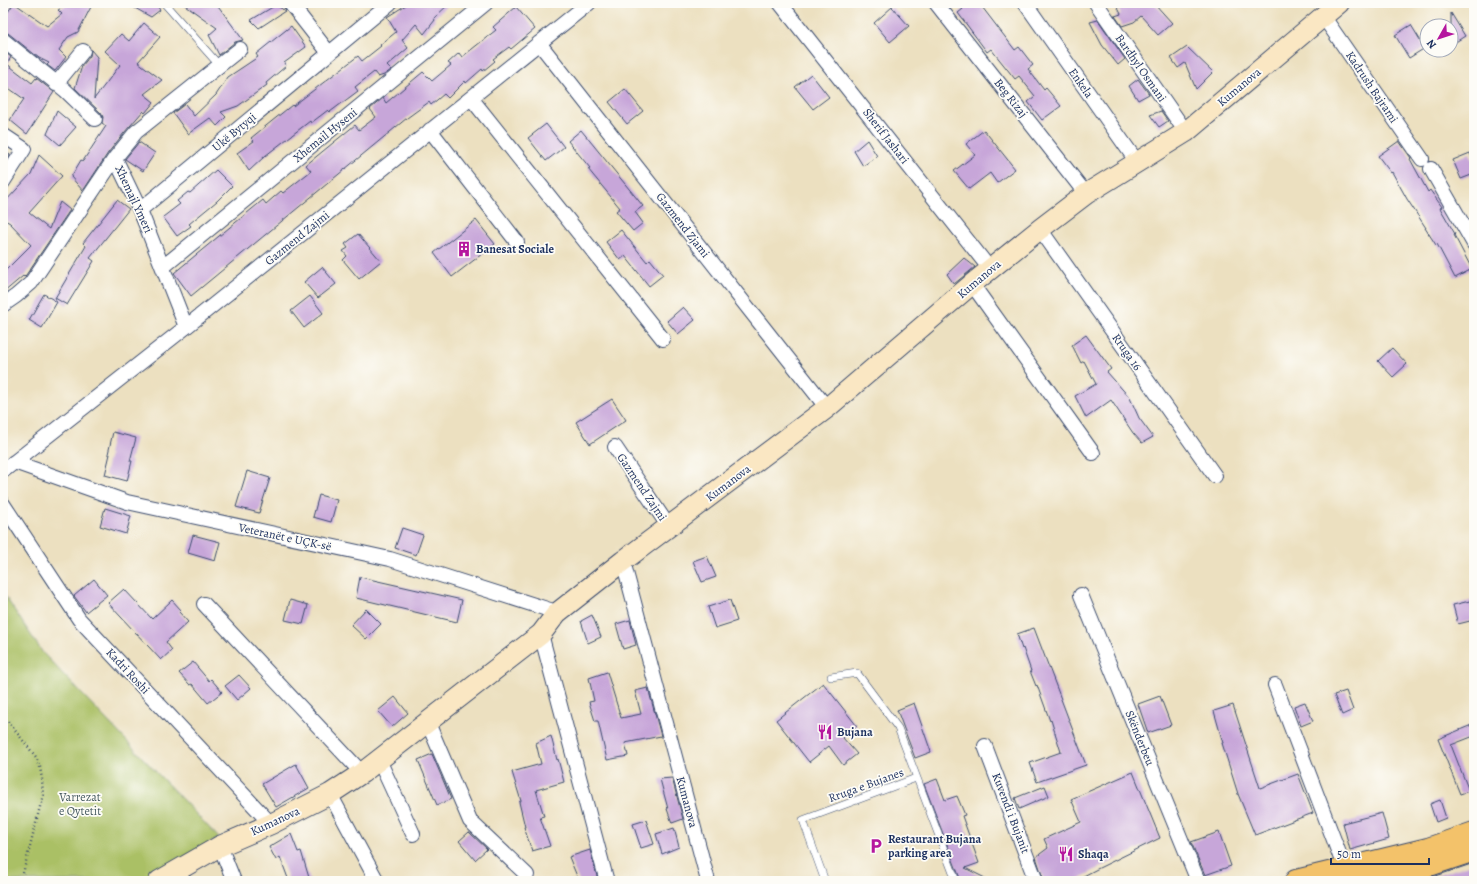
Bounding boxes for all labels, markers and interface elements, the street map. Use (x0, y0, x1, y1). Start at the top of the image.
north arrow (1419, 18, 1459, 58)
street label: Bardhyl Osmani (1112, 31, 1170, 105)
text: N (1423, 36, 1440, 52)
street label: Kadrush Bajrami (1342, 48, 1402, 126)
street label: Kumanova (1214, 64, 1265, 110)
street label: Enkela (1065, 65, 1097, 101)
street label: Beg Rizaj (991, 75, 1031, 121)
street label: Xhemail Hyseni (290, 104, 360, 166)
street label: Sherif Jashari (859, 105, 913, 167)
street label: Ukë Bytyqi (209, 109, 259, 155)
street label: Xhemajl Ymeri (111, 163, 157, 235)
street label: Gazmend Zjami (653, 189, 713, 261)
street label: Gazmend Zajmi (261, 207, 333, 269)
building icon: Banesat Sociale (455, 240, 473, 258)
place label: Banesat Sociale (476, 241, 554, 257)
street label: Kumanova (954, 256, 1005, 302)
street label: Rruga 16 (1108, 330, 1146, 374)
street label: Gazmend Zajmi (613, 450, 671, 524)
street label: Kumanova (702, 461, 754, 505)
street label: Veteranët e UÇK-së (236, 519, 333, 555)
street label: Kadri Roshi (103, 645, 153, 697)
street label: Skënderbeu (1122, 708, 1159, 768)
restaurant icon: Bujana (816, 723, 834, 741)
place label: Bujana (837, 724, 873, 740)
street label: Rruga e Bujanes (826, 764, 906, 806)
street label: Kuvendi i Bujanit (988, 770, 1034, 856)
street label: Kumanova (672, 775, 702, 830)
park label: Varrezat e Qytetit (58, 789, 101, 819)
street label: Kumanova (248, 802, 303, 839)
place label: Restaurant Bujana parking area (888, 831, 981, 861)
parking icon: Restaurant Bujana parking area (867, 837, 885, 855)
scale bar (1331, 840, 1429, 866)
restaurant icon: Shaqa (1057, 845, 1075, 863)
place label: Shaqa (1078, 846, 1109, 862)
text: 50 m (1337, 846, 1361, 862)

